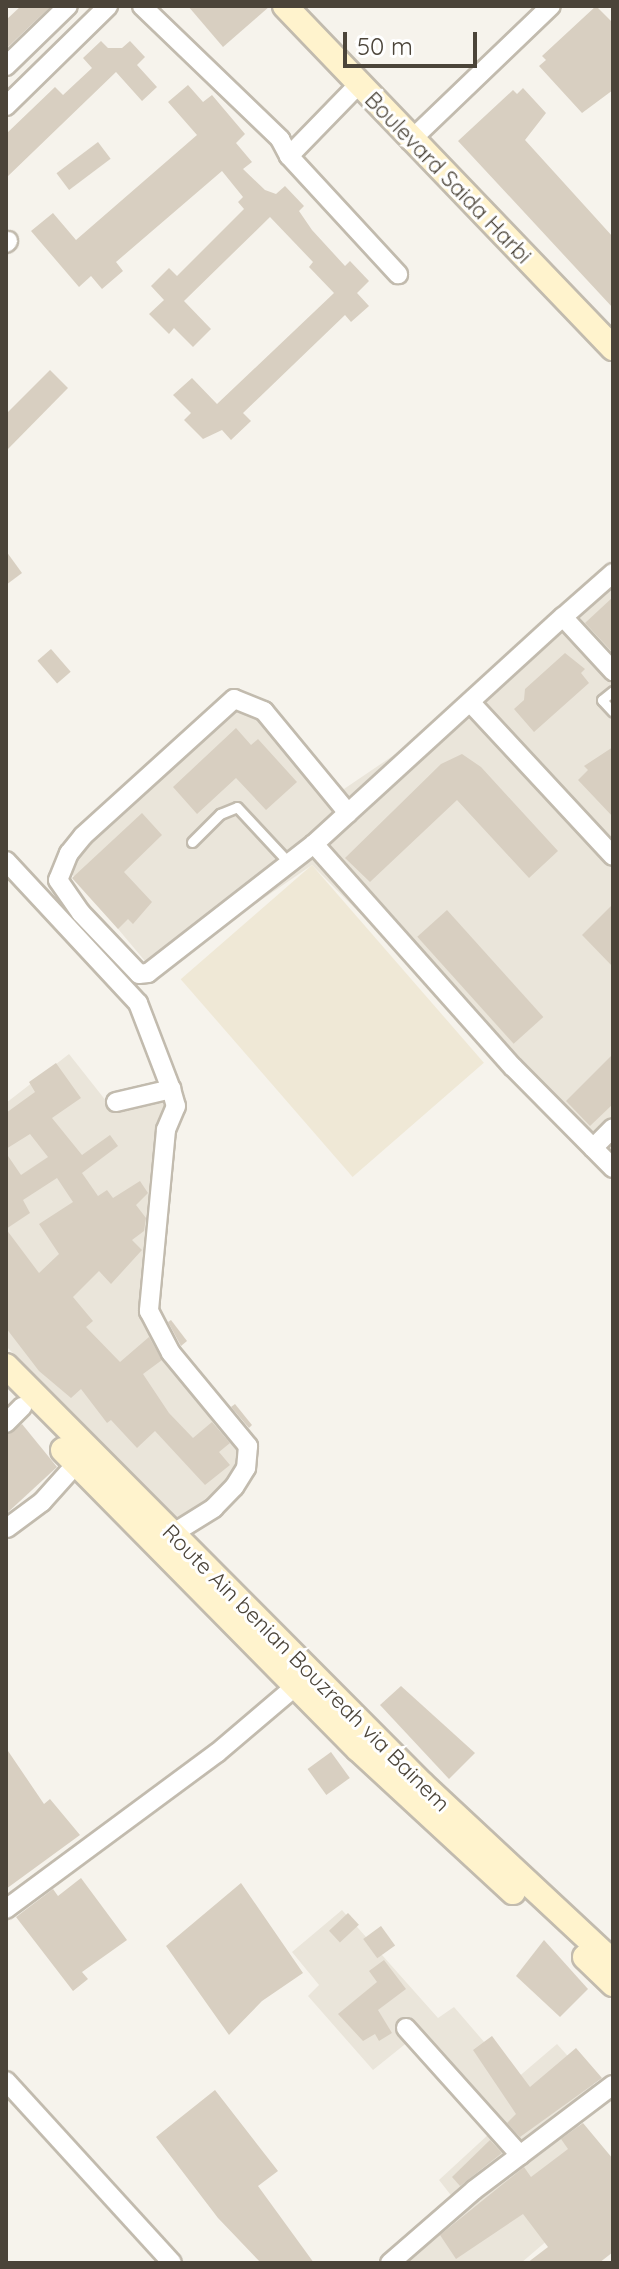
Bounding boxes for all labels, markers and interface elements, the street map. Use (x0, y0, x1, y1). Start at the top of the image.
scale bar (347, 16, 481, 66)
text: 50 m (357, 31, 413, 61)
street label: Boulevard Saida Harbi (359, 87, 537, 269)
street label: Route Ain benian Bouzreah via Bainem (157, 1519, 455, 1817)

